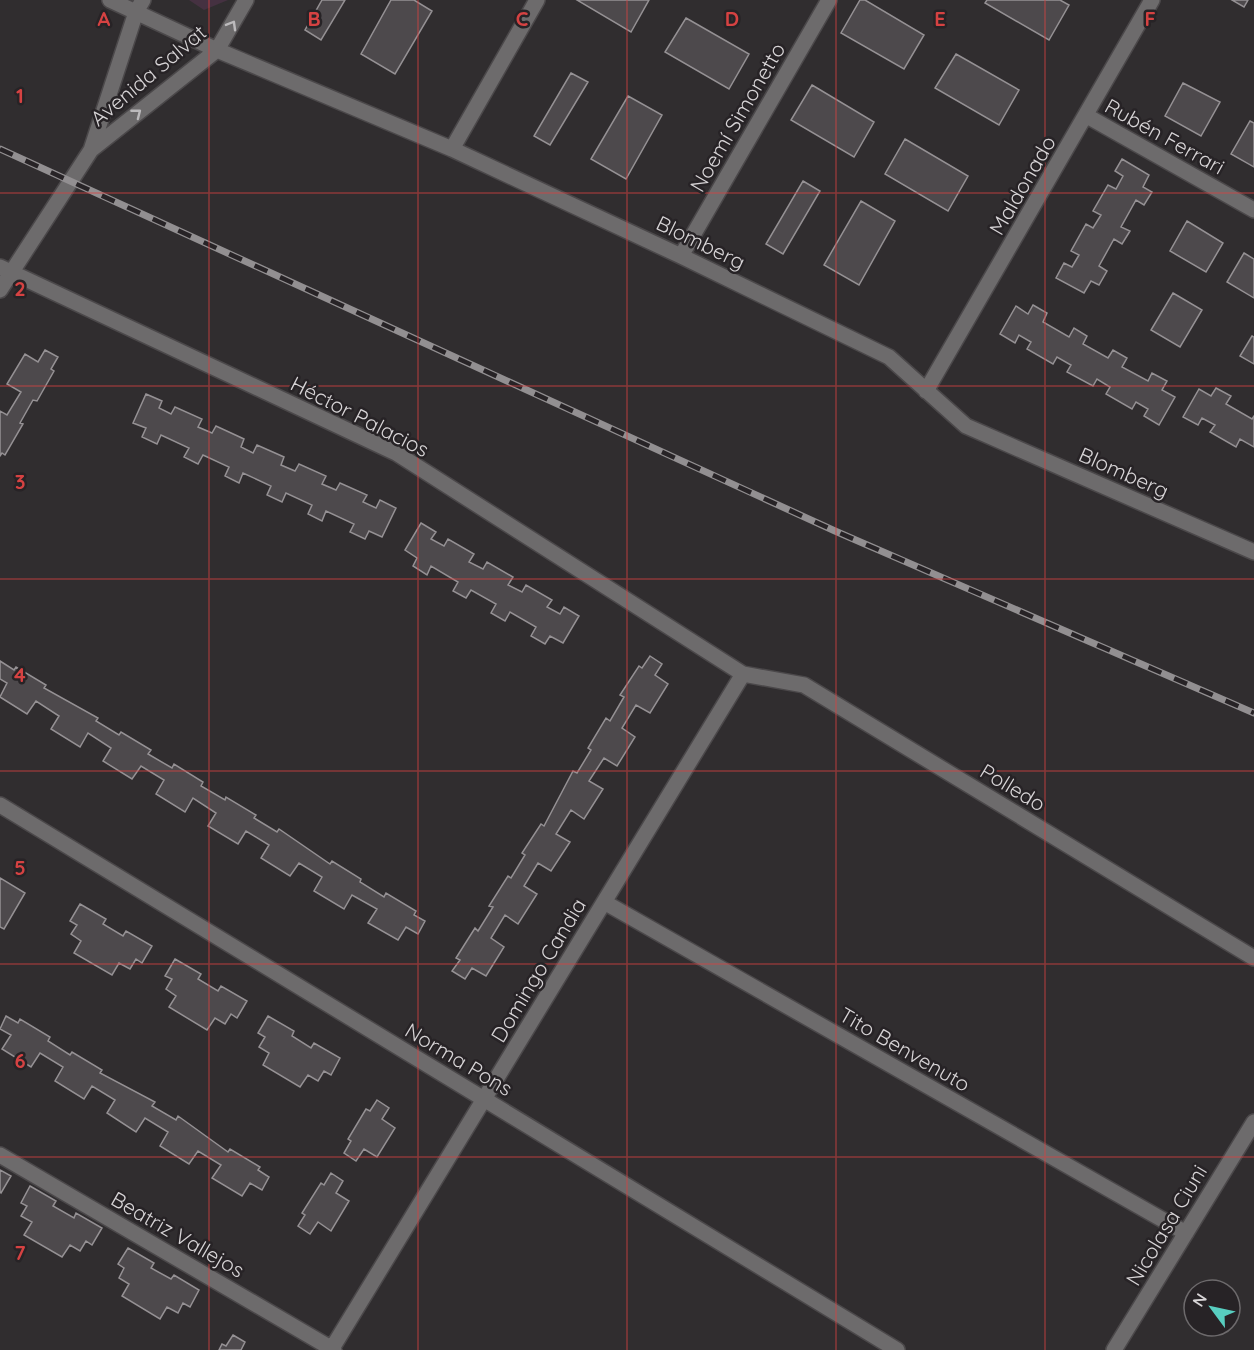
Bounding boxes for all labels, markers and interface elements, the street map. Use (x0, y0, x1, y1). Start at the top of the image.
text: B (307, 6, 321, 31)
text: C (516, 6, 529, 31)
text: D (725, 6, 739, 31)
text: E (934, 6, 946, 31)
text: F (1144, 6, 1156, 31)
street label: Avenida Salvat (85, 19, 211, 131)
one-way arrow (225, 21, 236, 31)
street label: Noemí Simonetto (684, 38, 790, 196)
text: 1 (16, 83, 24, 108)
street label: Rubén Ferrari (1101, 92, 1229, 180)
one-way arrow (131, 110, 142, 121)
street label: Maldonado (983, 131, 1061, 239)
street label: Blomberg (652, 209, 750, 275)
text: 2 (14, 276, 26, 301)
street label: Héctor Palacios (286, 370, 434, 462)
street label: Blomberg (1075, 441, 1173, 503)
text: 3 (15, 469, 25, 494)
text: 4 (14, 662, 26, 687)
street label: Polledo (976, 757, 1050, 817)
text: 5 (14, 855, 26, 880)
street label: Domingo Candia (485, 893, 591, 1047)
street label: Tito Benvenuto (835, 1001, 975, 1097)
street label: Norma Pons (401, 1017, 517, 1101)
text: 6 (14, 1048, 26, 1073)
street label: Nicolasa Ciuni (1120, 1160, 1212, 1290)
street label: Beatriz Vallejos (107, 1185, 249, 1283)
text: 7 (15, 1240, 26, 1265)
north arrow (1182, 1278, 1242, 1338)
text: N (1188, 1289, 1211, 1310)

